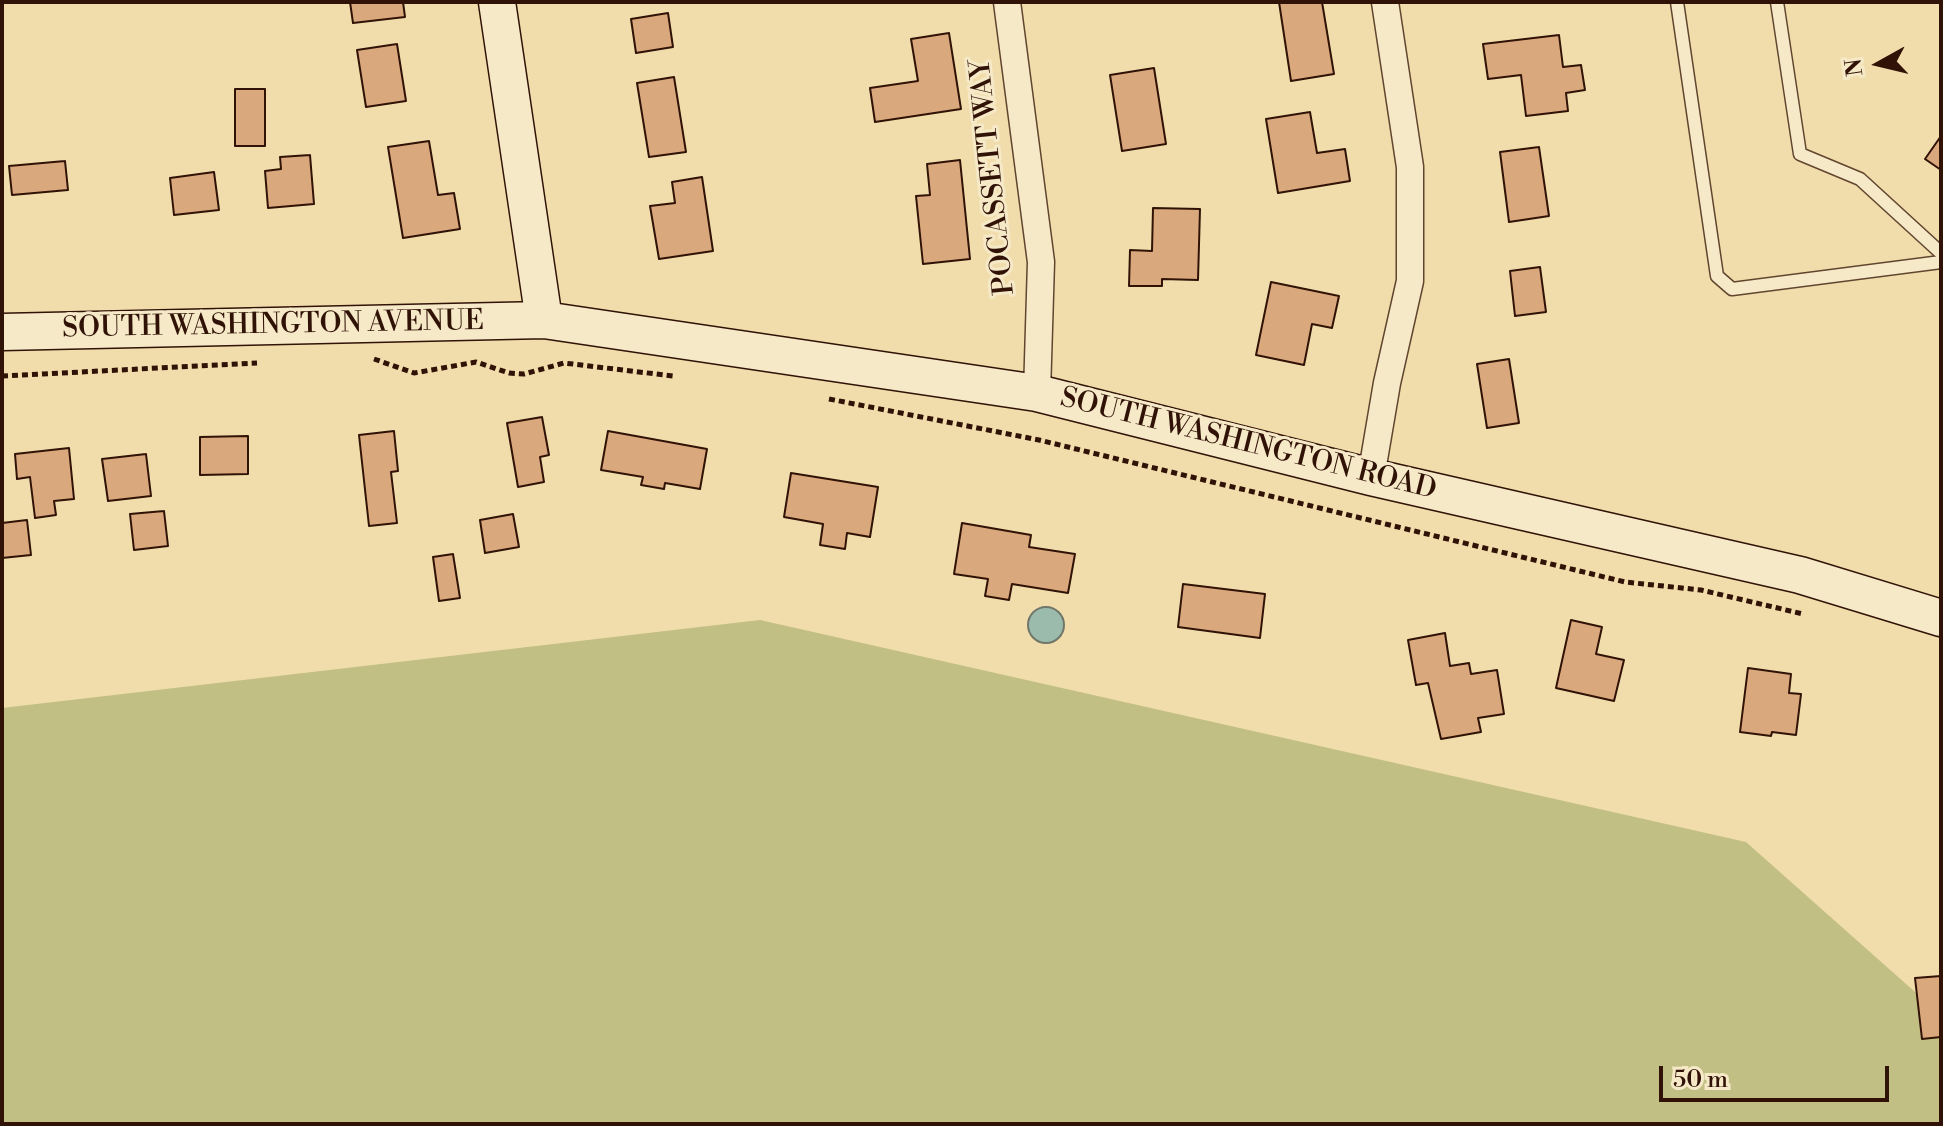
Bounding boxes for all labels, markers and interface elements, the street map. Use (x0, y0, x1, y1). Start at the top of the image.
north arrow (1839, 24, 1919, 104)
text: N (1840, 57, 1869, 78)
street label: POCASSETT WAY (965, 58, 1023, 296)
street label: SOUTH WASHINGTON AVENUE (62, 306, 484, 346)
street label: SOUTH WASHINGTON ROAD (1057, 382, 1439, 508)
scale bar (1663, 1050, 1893, 1100)
text: 50 m (1673, 1065, 1728, 1095)

